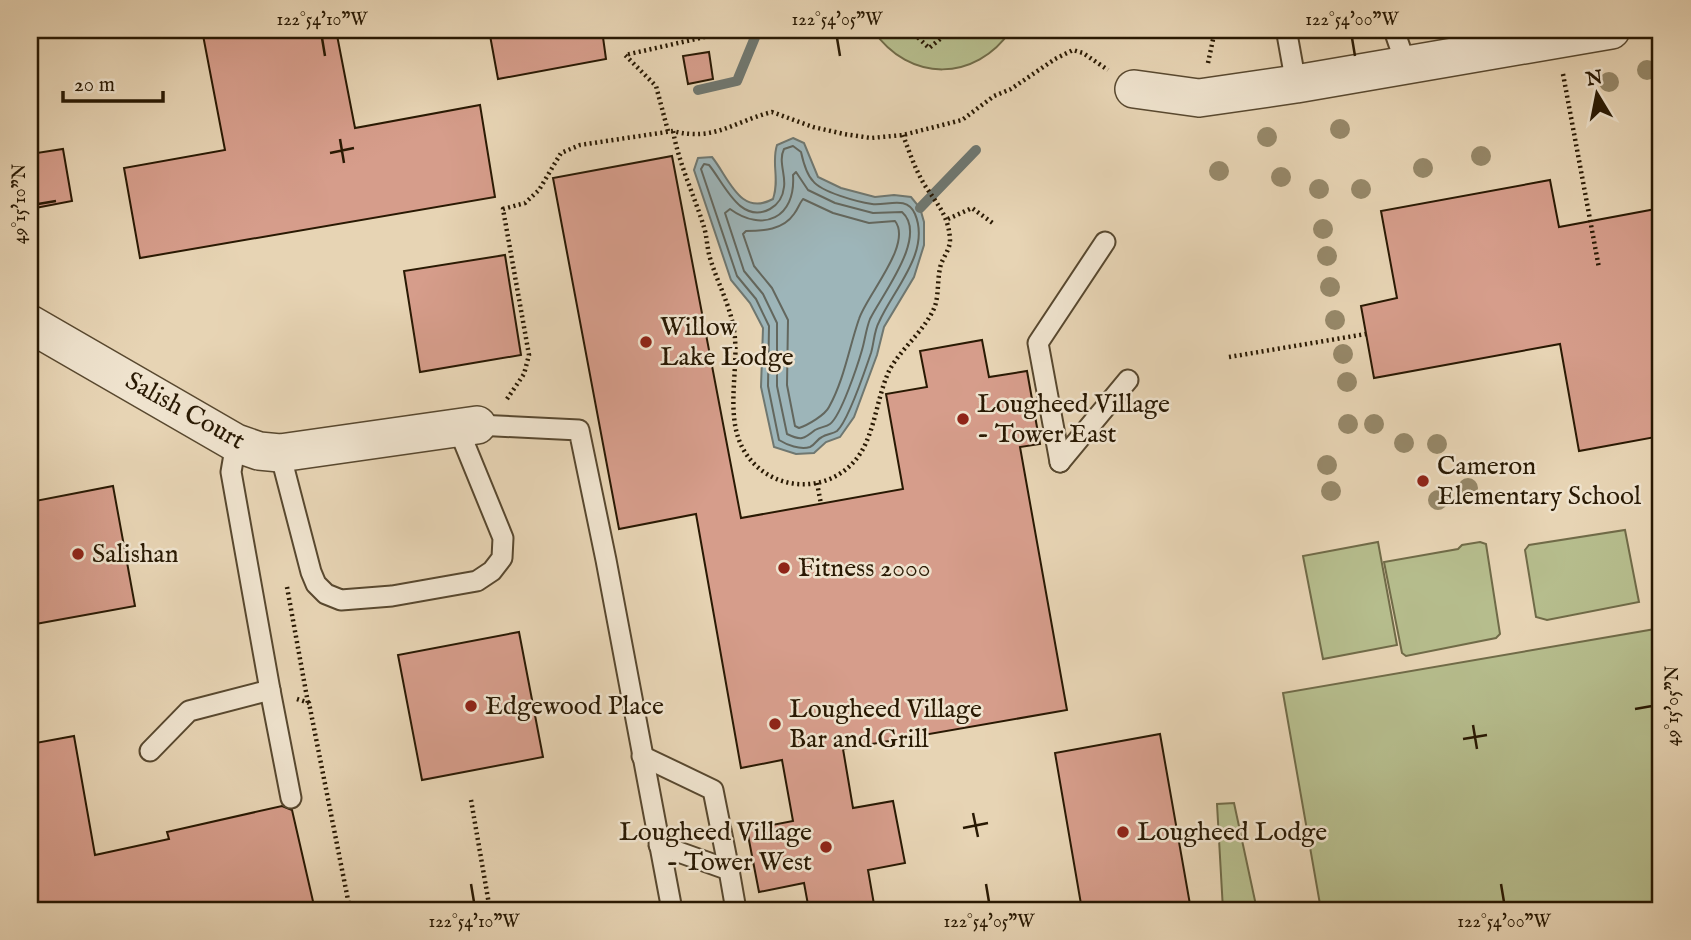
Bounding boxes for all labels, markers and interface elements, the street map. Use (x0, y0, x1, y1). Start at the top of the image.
text: 122°54'10"W (276, 9, 368, 32)
text: 122°54'05"W (791, 9, 883, 32)
text: 122°54'00"W (1305, 9, 1399, 32)
scale bar (63, 60, 163, 104)
north arrow (1562, 60, 1632, 130)
text: N (1583, 66, 1605, 93)
text: 20 m (74, 72, 115, 99)
text: 49°15'10"N (9, 163, 32, 244)
place label: Willow Lake Lodge (660, 311, 794, 374)
marker: Willow Lake Lodge (638, 334, 654, 350)
street label: Salish Court (119, 365, 251, 457)
place label: Lougheed Village - Tower East (977, 388, 1170, 451)
marker: Lougheed Village - Tower East (955, 411, 971, 427)
place label: Cameron Elementary School (1437, 450, 1642, 513)
marker: Cameron Elementary School (1415, 473, 1431, 489)
place label: Salishan (92, 538, 179, 571)
marker: Salishan (70, 546, 86, 562)
place label: Fitness 2000 (798, 552, 931, 585)
marker: Fitness 2000 (776, 560, 792, 576)
text: 49°15'05"N (1662, 665, 1685, 746)
place label: Edgewood Place (485, 690, 664, 723)
place label: Lougheed Village Bar and Grill (789, 693, 982, 756)
marker: Edgewood Place (463, 698, 479, 714)
marker: Lougheed Village Bar and Grill (767, 716, 783, 732)
place label: Lougheed Village - Tower West (619, 816, 812, 879)
place label: Lougheed Lodge (1137, 816, 1327, 849)
marker: Lougheed Lodge (1115, 824, 1131, 840)
marker: Lougheed Village - Tower West (818, 839, 834, 855)
text: 122°54'10"W (428, 911, 520, 934)
text: 122°54'05"W (943, 911, 1035, 934)
text: 122°54'00"W (1457, 911, 1551, 934)

